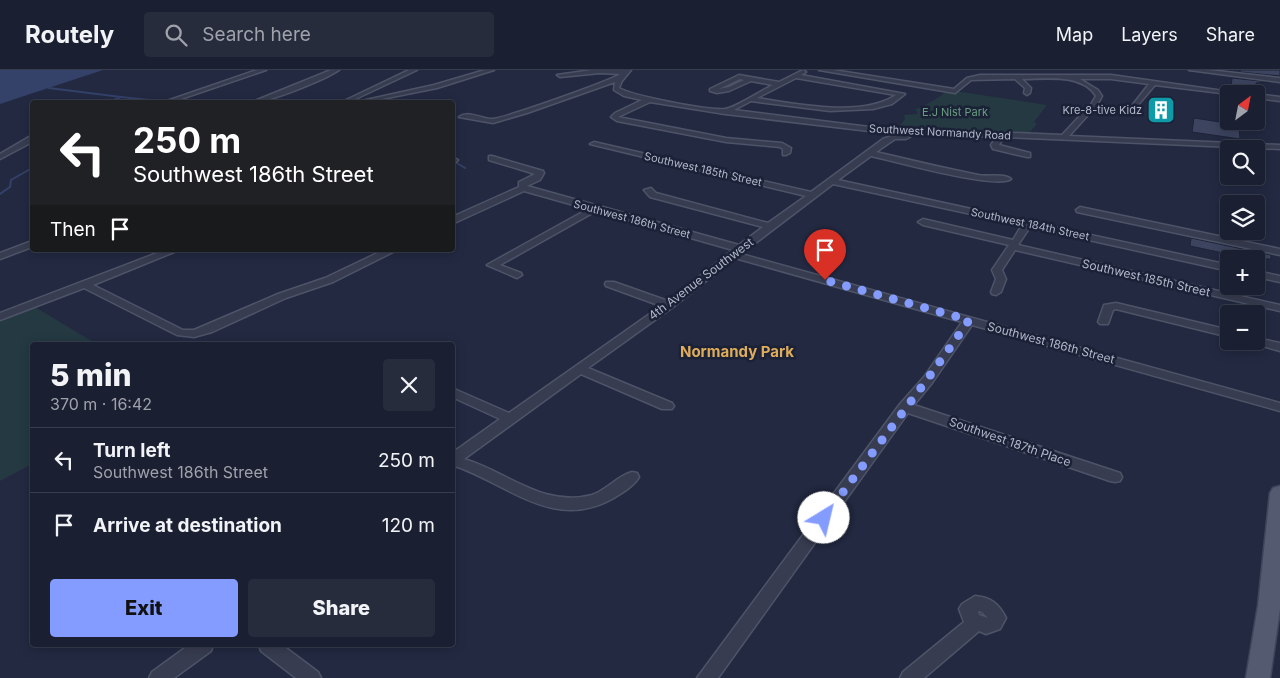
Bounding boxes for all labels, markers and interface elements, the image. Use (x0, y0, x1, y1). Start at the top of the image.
search box (144, 12, 494, 57)
text: Routely (25, 20, 114, 49)
icon: search (162, 21, 190, 49)
text: Search here (202, 23, 311, 46)
text: Map (1056, 24, 1093, 45)
text: Layers (1121, 24, 1178, 45)
text: Share (1206, 24, 1255, 45)
north arrow (1220, 85, 1265, 130)
map controls (1220, 85, 1265, 350)
building icon: Kre-8-tive Kidz (1146, 95, 1176, 125)
place label: Kre-8-tive Kidz (1063, 103, 1142, 117)
park label: E.J Nist Park (922, 105, 988, 119)
text: 250 m (133, 119, 241, 161)
icon: left (50, 120, 115, 185)
street label: Southwest Normandy Road (869, 121, 1011, 143)
button: search (1220, 140, 1265, 185)
street label: Southwest 185th Street (643, 149, 764, 189)
text: Southwest 186th Street (133, 161, 374, 187)
button: layers (1220, 195, 1265, 240)
street label: Southwest 186th Street (572, 197, 692, 241)
street label: Southwest 184th Street (970, 205, 1091, 243)
icon: arrive (106, 215, 134, 243)
text: Then (50, 218, 96, 241)
pin (804, 229, 846, 280)
street label: 4th Avenue Southwest (645, 234, 756, 323)
icon: arrive (811, 236, 839, 264)
button: + (1220, 250, 1265, 295)
street label: Southwest 185th Street (1081, 255, 1212, 300)
button: − (1220, 305, 1265, 350)
street label: Southwest 186th Street (986, 318, 1117, 367)
district label: Normandy Park (680, 342, 794, 361)
text: 5 min (50, 357, 132, 393)
button: close (383, 359, 435, 411)
text: 370 m · 16:42 (50, 394, 152, 414)
street label: Southwest 187th Place (947, 414, 1073, 469)
text: Turn left (93, 439, 171, 462)
icon: left (50, 446, 78, 474)
text: 250 m (378, 449, 435, 472)
text: Southwest 186th Street (93, 462, 268, 482)
position arrow (797, 491, 849, 543)
icon: arrive (50, 511, 78, 539)
text: Arrive at destination (93, 514, 282, 537)
text: 120 m (382, 514, 435, 537)
button: Exit (50, 579, 238, 637)
button: Share (248, 579, 435, 637)

